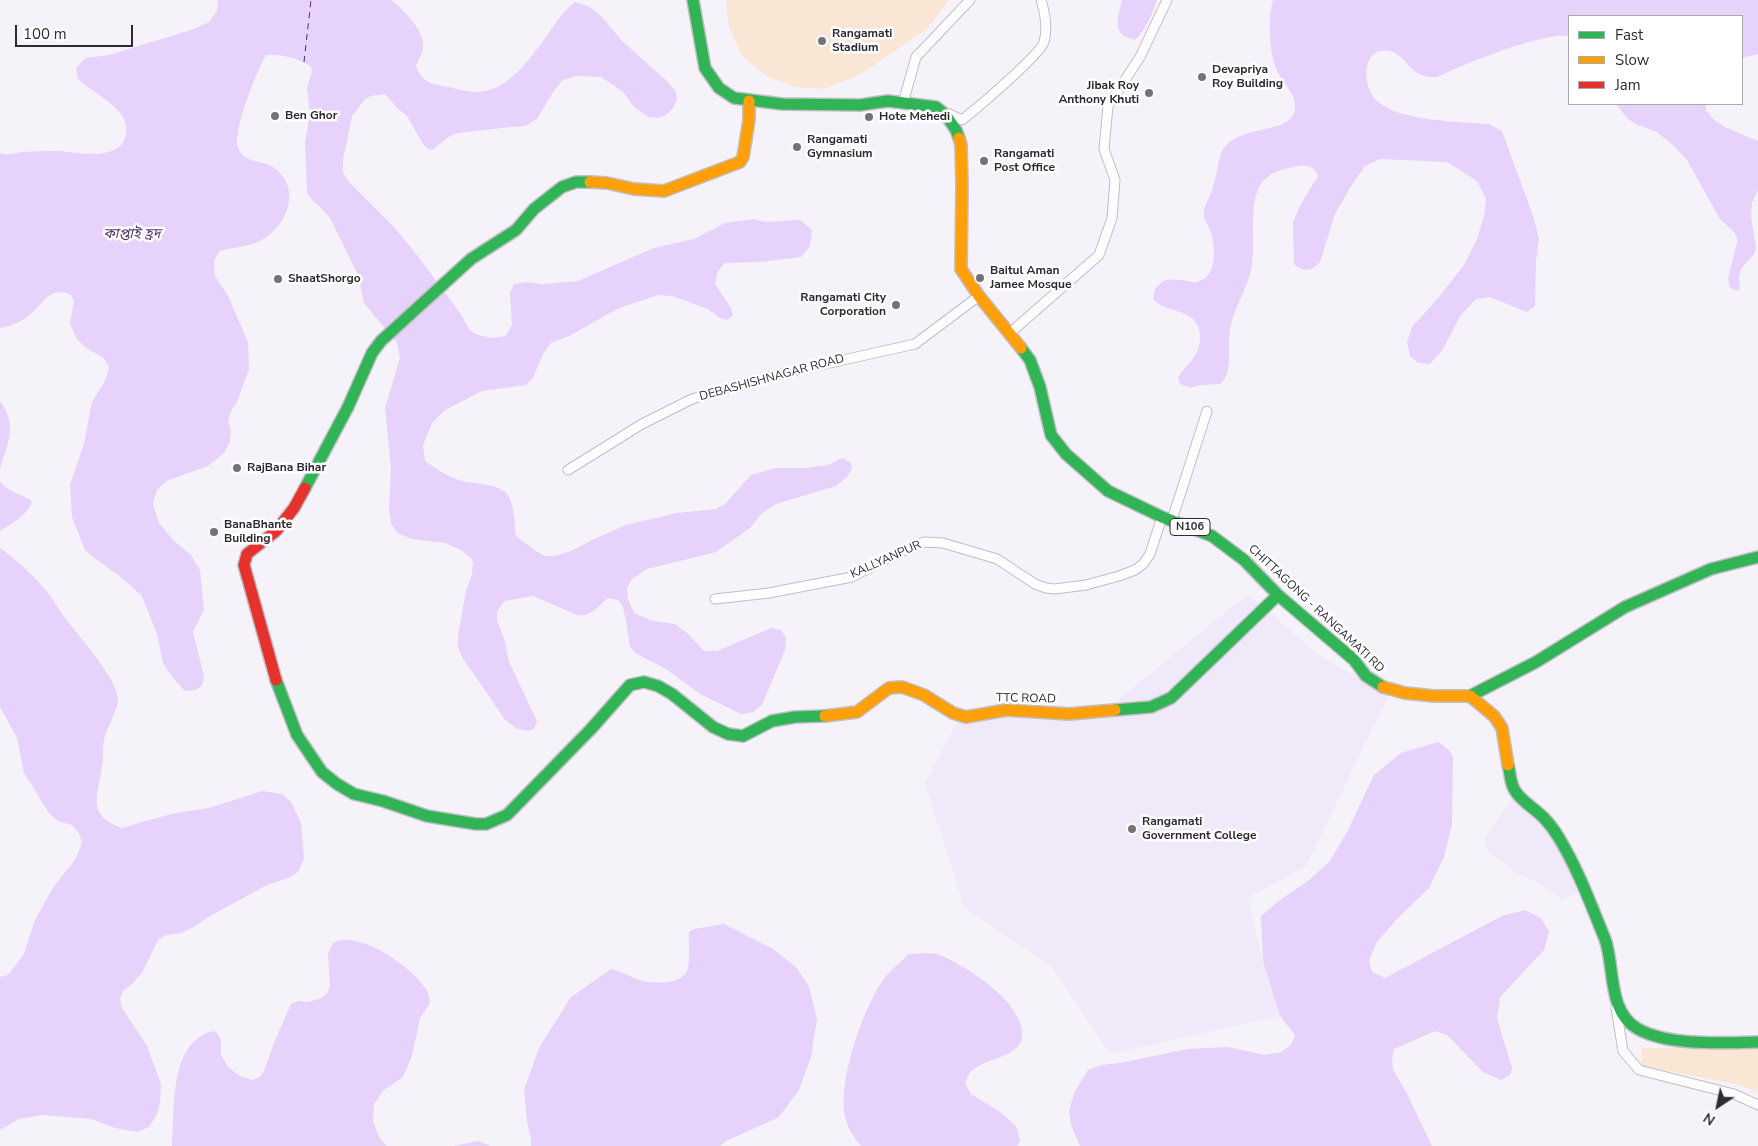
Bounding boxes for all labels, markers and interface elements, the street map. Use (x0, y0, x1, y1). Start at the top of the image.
scale bar (18, 15, 135, 47)
legend (1568, 15, 1743, 105)
text: 100 m (23, 24, 67, 44)
text: Fast (1615, 25, 1643, 45)
place label: Rangamati Stadium (832, 27, 892, 55)
marker: Rangamati Stadium (816, 35, 828, 47)
text: Slow (1615, 50, 1649, 70)
place label: Devapriya Roy Building (1212, 63, 1283, 91)
marker: Devapriya Roy Building (1196, 71, 1208, 83)
text: Jam (1615, 75, 1641, 95)
place label: Jibak Roy Anthony Khuti (1058, 79, 1139, 107)
marker: Jibak Roy Anthony Khuti (1143, 87, 1155, 99)
place label: Ben Ghor (285, 109, 337, 123)
marker: Ben Ghor (269, 110, 281, 122)
place label: Hote Mehedi (879, 110, 950, 124)
marker: Hote Mehedi (863, 111, 875, 123)
place label: Rangamati Gymnasium (807, 133, 873, 161)
marker: Rangamati Gymnasium (791, 141, 803, 153)
place label: Rangamati Post Office (994, 147, 1055, 175)
marker: Rangamati Post Office (978, 155, 990, 167)
water label: কাপ্তাই হ্রদ (104, 227, 160, 243)
place label: Baitul Aman Jamee Mosque (990, 264, 1071, 292)
place label: ShaatShorgo (288, 272, 361, 286)
marker: Baitul Aman Jamee Mosque (974, 272, 986, 284)
marker: ShaatShorgo (272, 273, 284, 285)
place label: Rangamati City Corporation (800, 291, 886, 319)
marker: Rangamati City Corporation (890, 299, 902, 311)
street label: DEBASHISHNAGAR ROAD (698, 352, 846, 404)
place label: RajBana Bihar (247, 461, 326, 475)
marker: RajBana Bihar (231, 462, 243, 474)
place label: BanaBhante Building (224, 518, 292, 546)
road number: N106 (1170, 518, 1210, 536)
marker: BanaBhante Building (208, 526, 220, 538)
street label: KALLYANPUR (848, 538, 924, 582)
street label: CHITTAGONG - RANGAMATI RD (1245, 542, 1387, 676)
street label: TTC ROAD (996, 691, 1056, 707)
place label: Rangamati Government College (1142, 815, 1256, 843)
marker: Rangamati Government College (1126, 823, 1138, 835)
north arrow (1693, 1081, 1743, 1131)
text: N (1700, 1108, 1719, 1130)

